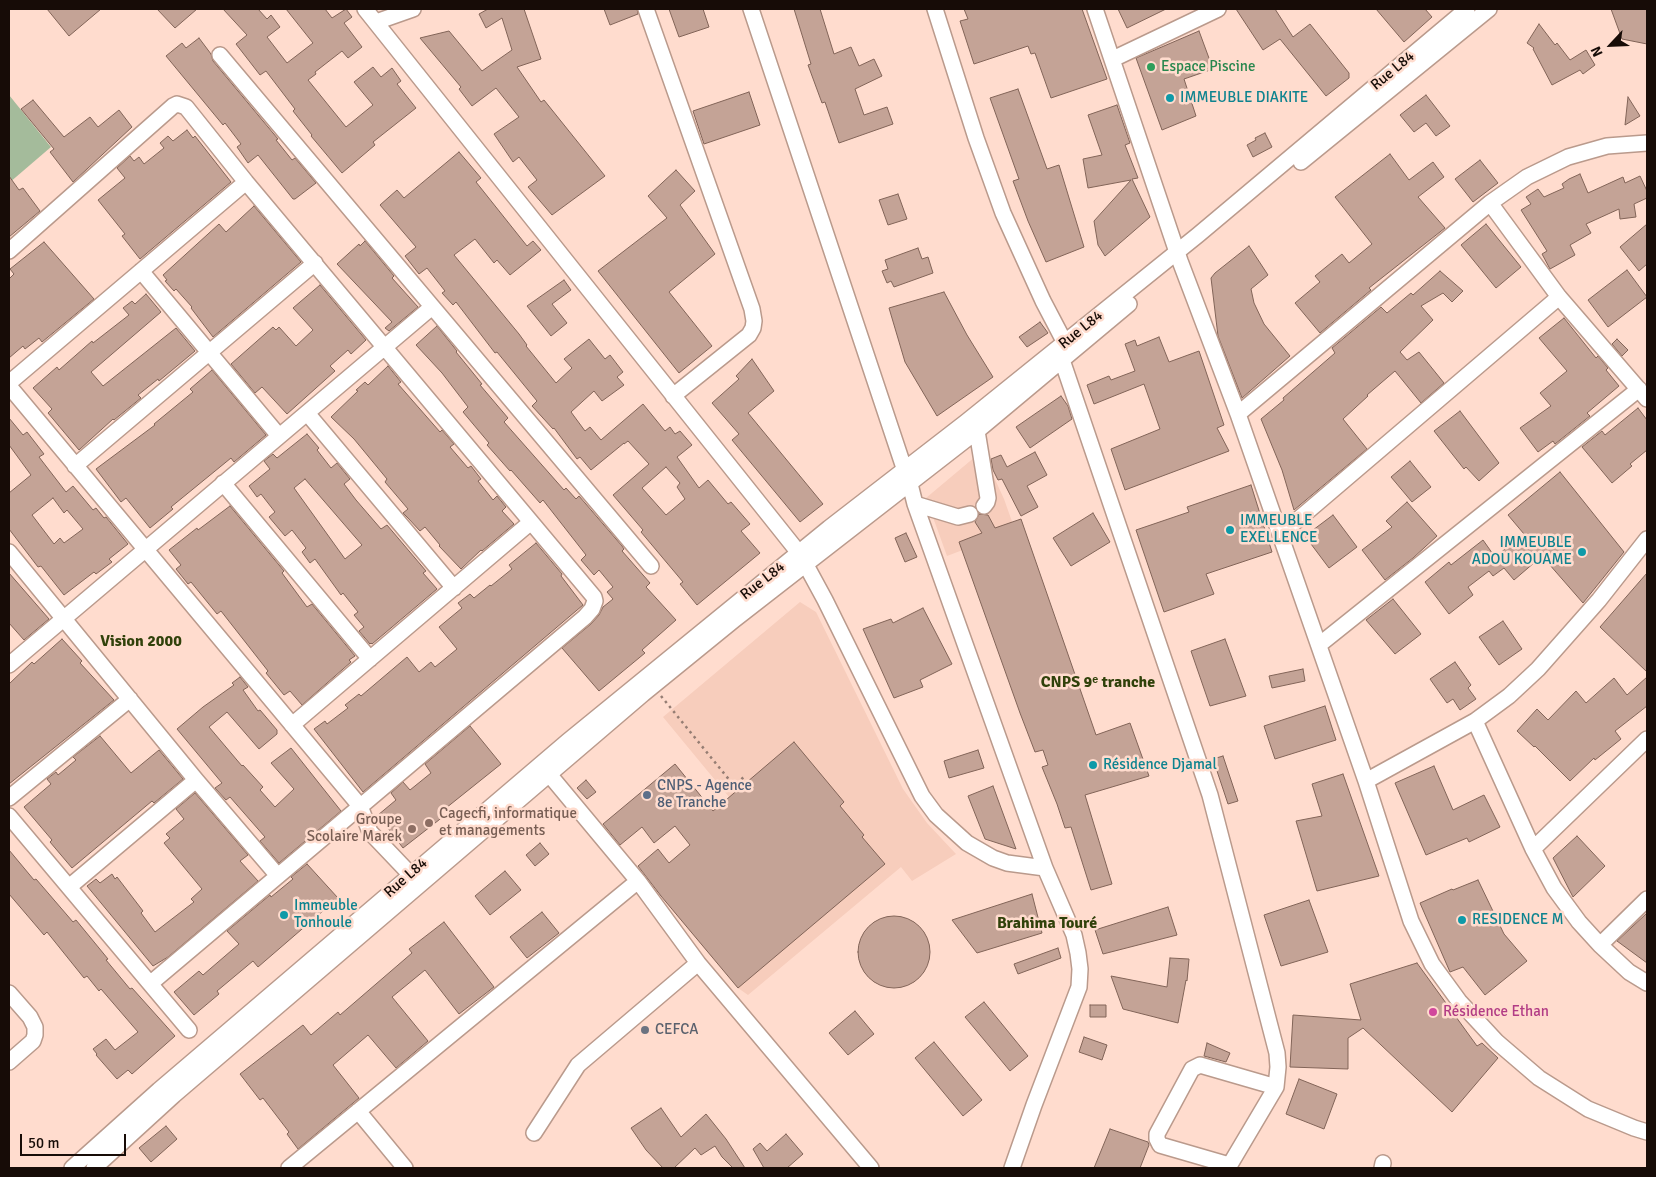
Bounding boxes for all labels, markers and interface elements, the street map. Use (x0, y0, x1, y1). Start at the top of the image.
north arrow (1586, 20, 1636, 70)
text: N (1587, 44, 1607, 60)
street label: Rue L84 (1367, 48, 1419, 94)
place label: Espace Piscine (1161, 58, 1255, 76)
marker: Espace Piscine (1145, 61, 1157, 73)
place label: IMMEUBLE DIAKITE (1180, 89, 1308, 107)
marker: IMMEUBLE DIAKITE (1164, 92, 1176, 104)
street label: Rue L84 (1055, 307, 1107, 353)
place label: IMMEUBLE EXELLENCE (1240, 512, 1317, 547)
marker: IMMEUBLE EXELLENCE (1224, 524, 1236, 536)
place label: IMMEUBLE ADOU KOUAME (1472, 534, 1572, 569)
marker: IMMEUBLE ADOU KOUAME (1576, 546, 1588, 558)
street label: Rue L84 (737, 558, 789, 604)
district label: Vision 2000 (100, 632, 182, 652)
district label: CNPS 9ᵉ tranche (1041, 673, 1155, 693)
place label: Résidence Djamal (1103, 756, 1217, 774)
marker: Résidence Djamal (1087, 759, 1099, 771)
place label: CNPS - Agence 8e Tranche (657, 777, 752, 812)
marker: CNPS - Agence 8e Tranche (641, 789, 653, 801)
place label: Cagecfi, informatique et managements (439, 805, 577, 840)
place label: Groupe Scolaire Marek (307, 811, 402, 846)
marker: Cagecfi, informatique et managements (423, 817, 435, 829)
marker: Groupe Scolaire Marek (406, 823, 418, 835)
street label: Rue L84 (381, 854, 431, 902)
place label: Immeuble Tonhoule (294, 897, 358, 932)
marker: Immeuble Tonhoule (278, 909, 290, 921)
place label: RESIDENCE M (1472, 911, 1564, 929)
district label: Brahima Touré (997, 914, 1097, 934)
marker: RESIDENCE M (1456, 914, 1468, 926)
place label: Résidence Ethan (1443, 1003, 1549, 1021)
marker: Résidence Ethan (1427, 1006, 1439, 1018)
place label: CEFCA (655, 1021, 699, 1039)
marker: CEFCA (639, 1024, 651, 1036)
scale bar (22, 1124, 129, 1156)
text: 50 m (28, 1134, 59, 1152)

